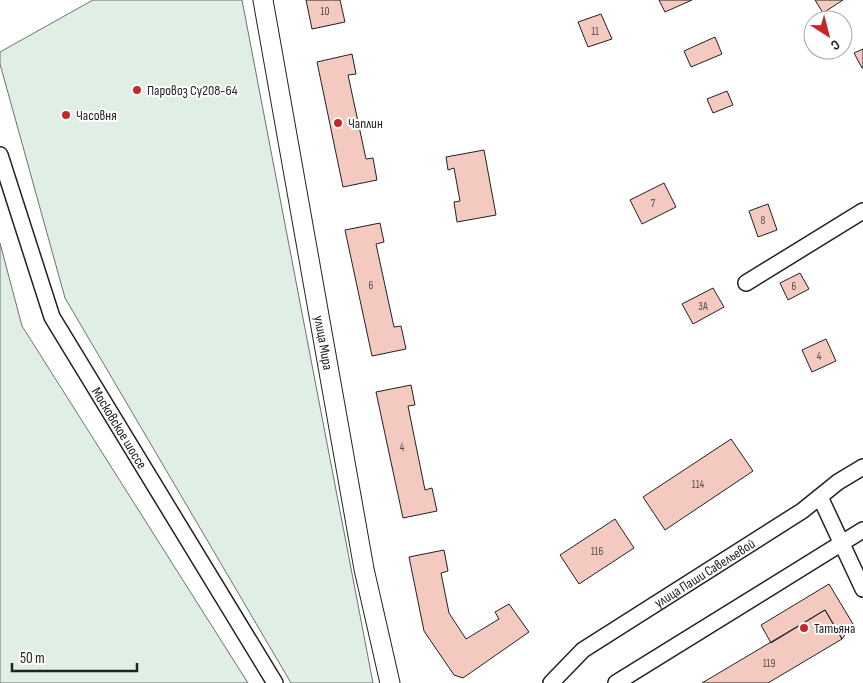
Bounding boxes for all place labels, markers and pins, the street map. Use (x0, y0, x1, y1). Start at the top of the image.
place label: Паровоз Су208-64 (147, 82, 238, 99)
marker: Паровоз Су208-64 (131, 84, 143, 96)
place label: Часовня (76, 107, 117, 124)
marker: Часовня (60, 109, 72, 121)
place label: Чаплин (348, 115, 383, 132)
marker: Чаплин (332, 117, 344, 129)
place label: Татьяна (814, 620, 855, 637)
marker: Татьяна (798, 622, 810, 634)

